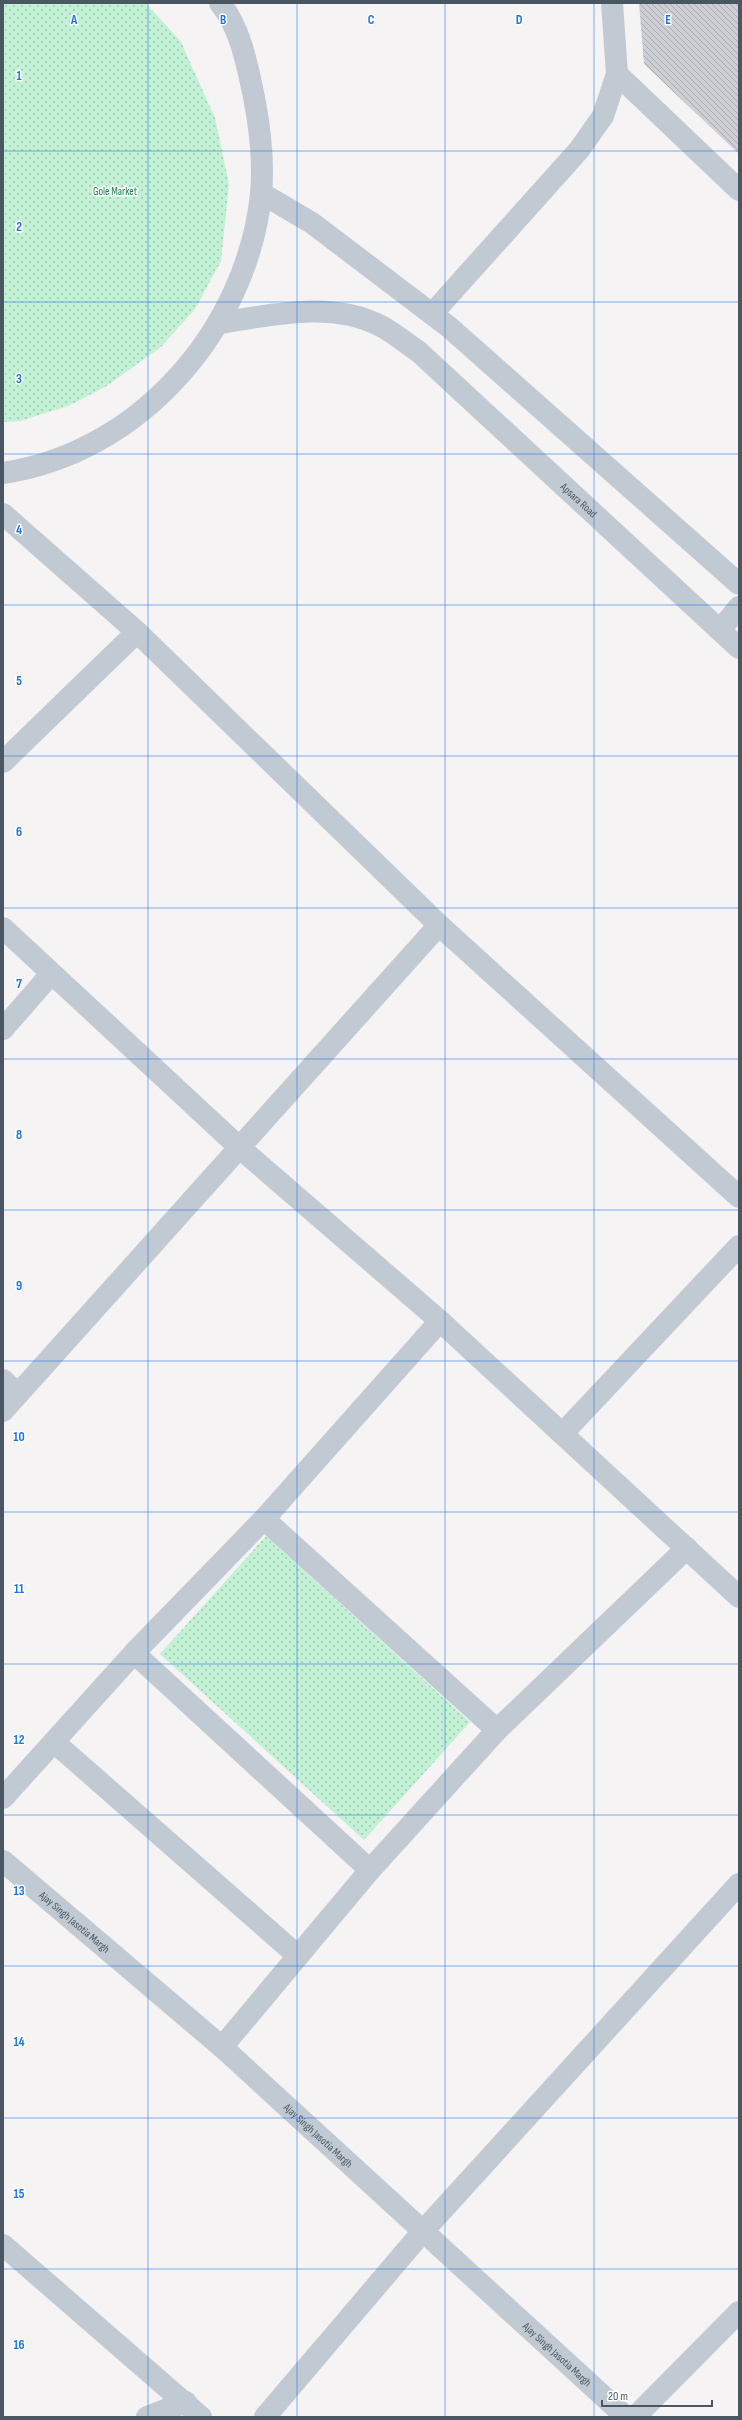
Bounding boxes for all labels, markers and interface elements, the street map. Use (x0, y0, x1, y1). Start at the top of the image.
text: A (70, 12, 78, 28)
text: B (220, 12, 226, 28)
text: C (368, 12, 375, 28)
text: D (516, 12, 523, 28)
text: E (665, 12, 671, 28)
text: 1 (16, 68, 22, 84)
park label: Gole Market (93, 185, 138, 198)
text: 2 (16, 219, 22, 235)
text: 3 (16, 371, 22, 387)
street label: Apsara Road (557, 479, 600, 520)
text: 4 (16, 522, 22, 538)
text: 5 (16, 673, 22, 689)
text: 6 (16, 824, 22, 840)
text: 7 (16, 976, 22, 992)
text: 8 (16, 1127, 22, 1143)
text: 9 (16, 1278, 22, 1294)
text: 10 (13, 1429, 25, 1445)
text: 11 (14, 1581, 24, 1597)
text: 12 (14, 1732, 25, 1748)
text: 13 (14, 1883, 25, 1899)
street label: Ajay Singh Jasotia Margh (36, 1888, 113, 1956)
text: 14 (13, 2034, 25, 2050)
street label: Ajay Singh Jasotia Margh (281, 2100, 356, 2170)
text: 15 (14, 2186, 25, 2202)
street label: Ajay Singh Jasotia Margh (519, 2319, 595, 2389)
text: 16 (13, 2337, 25, 2353)
scale bar (602, 2382, 712, 2408)
text: 20 m (608, 2389, 628, 2404)

